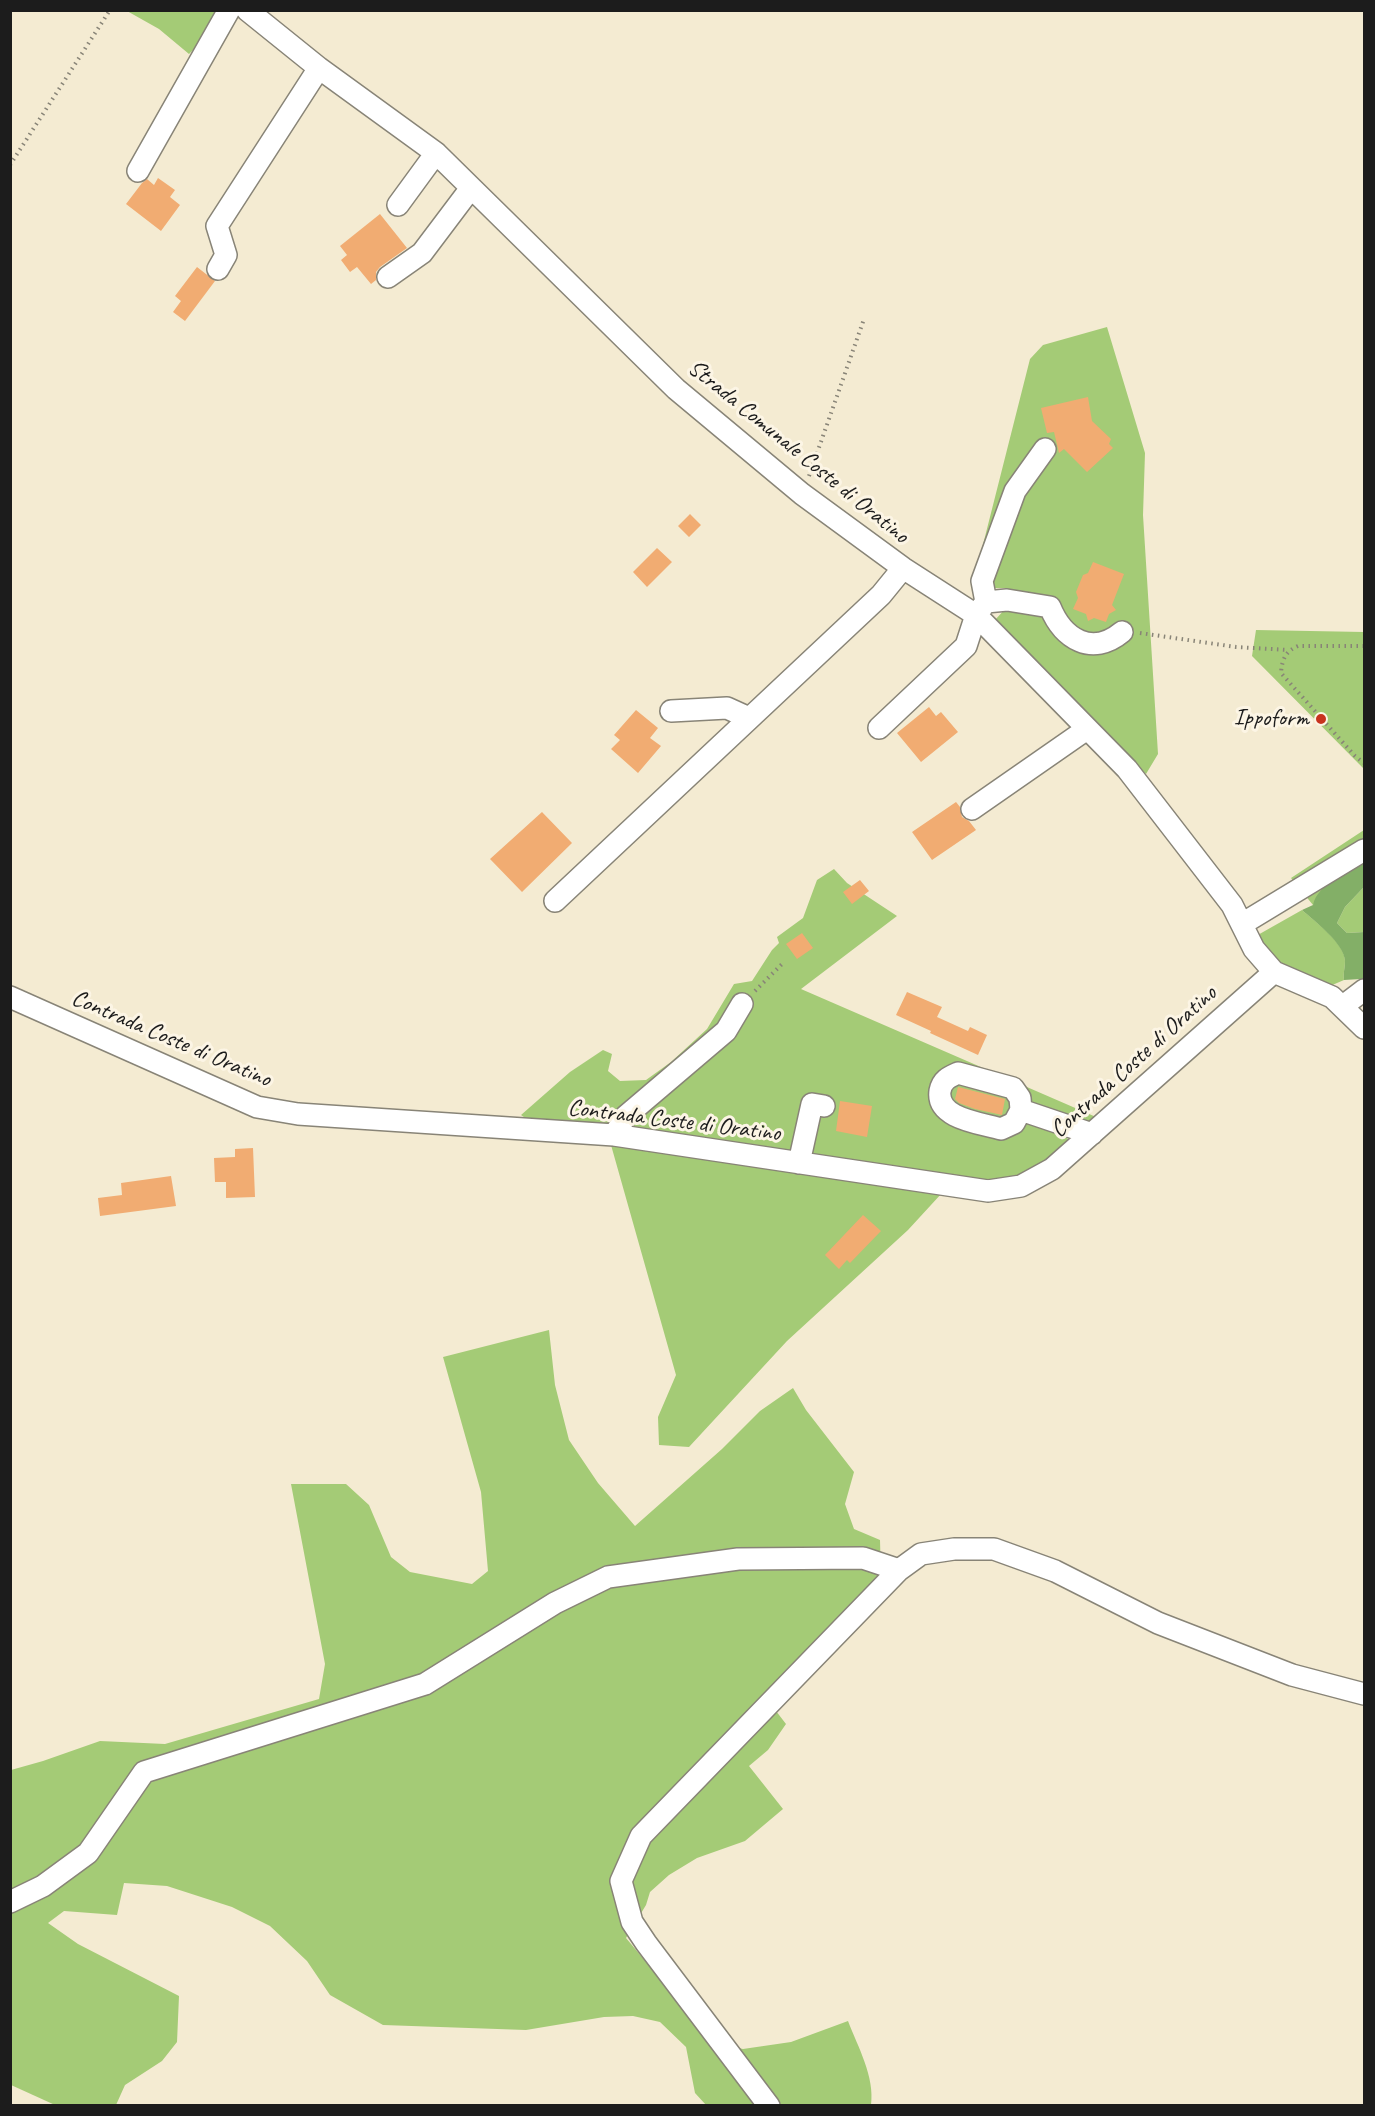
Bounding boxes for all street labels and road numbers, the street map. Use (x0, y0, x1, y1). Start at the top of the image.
street label: Strada Comunale Coste di Oratino (682, 354, 914, 550)
street label: Contrada Coste di Oratino (1045, 980, 1223, 1144)
street label: Contrada Coste di Oratino (67, 984, 275, 1094)
street label: Contrada Coste di Oratino (566, 1094, 782, 1148)

